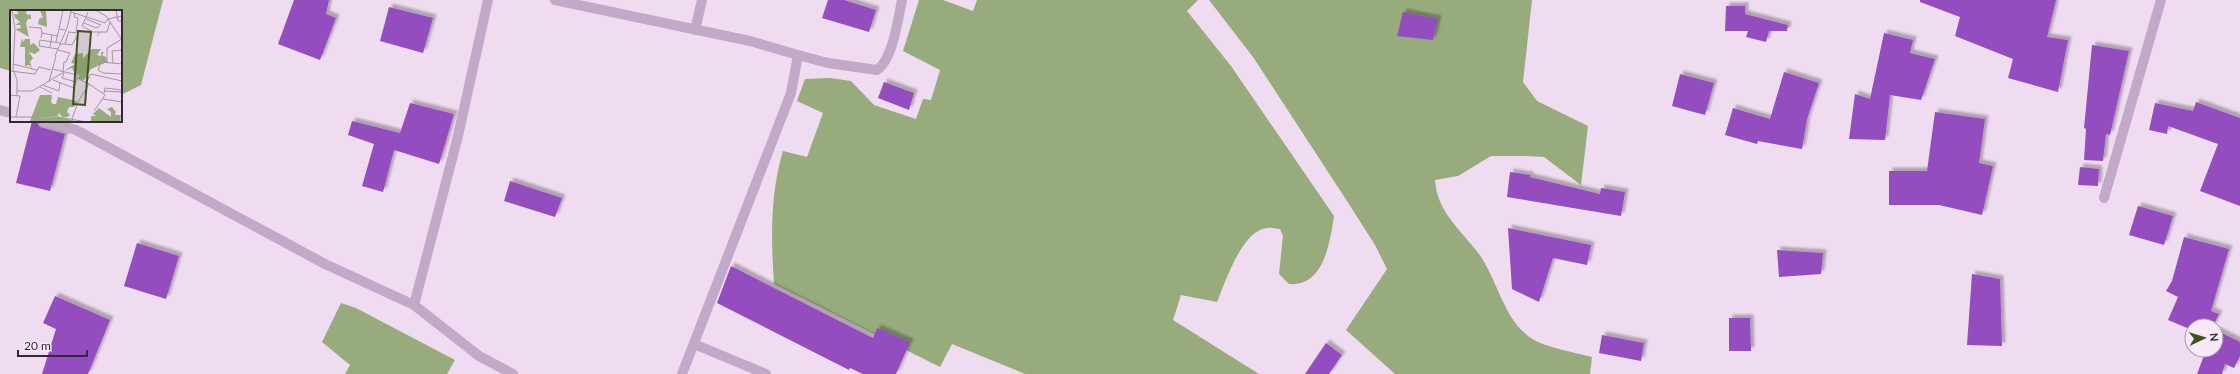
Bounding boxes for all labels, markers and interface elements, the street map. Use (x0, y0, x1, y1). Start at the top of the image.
inset map (10, 10, 122, 122)
north arrow (2184, 318, 2224, 358)
scale bar (18, 332, 87, 358)
text: N (2208, 333, 2221, 342)
text: 20 m (24, 338, 51, 353)

